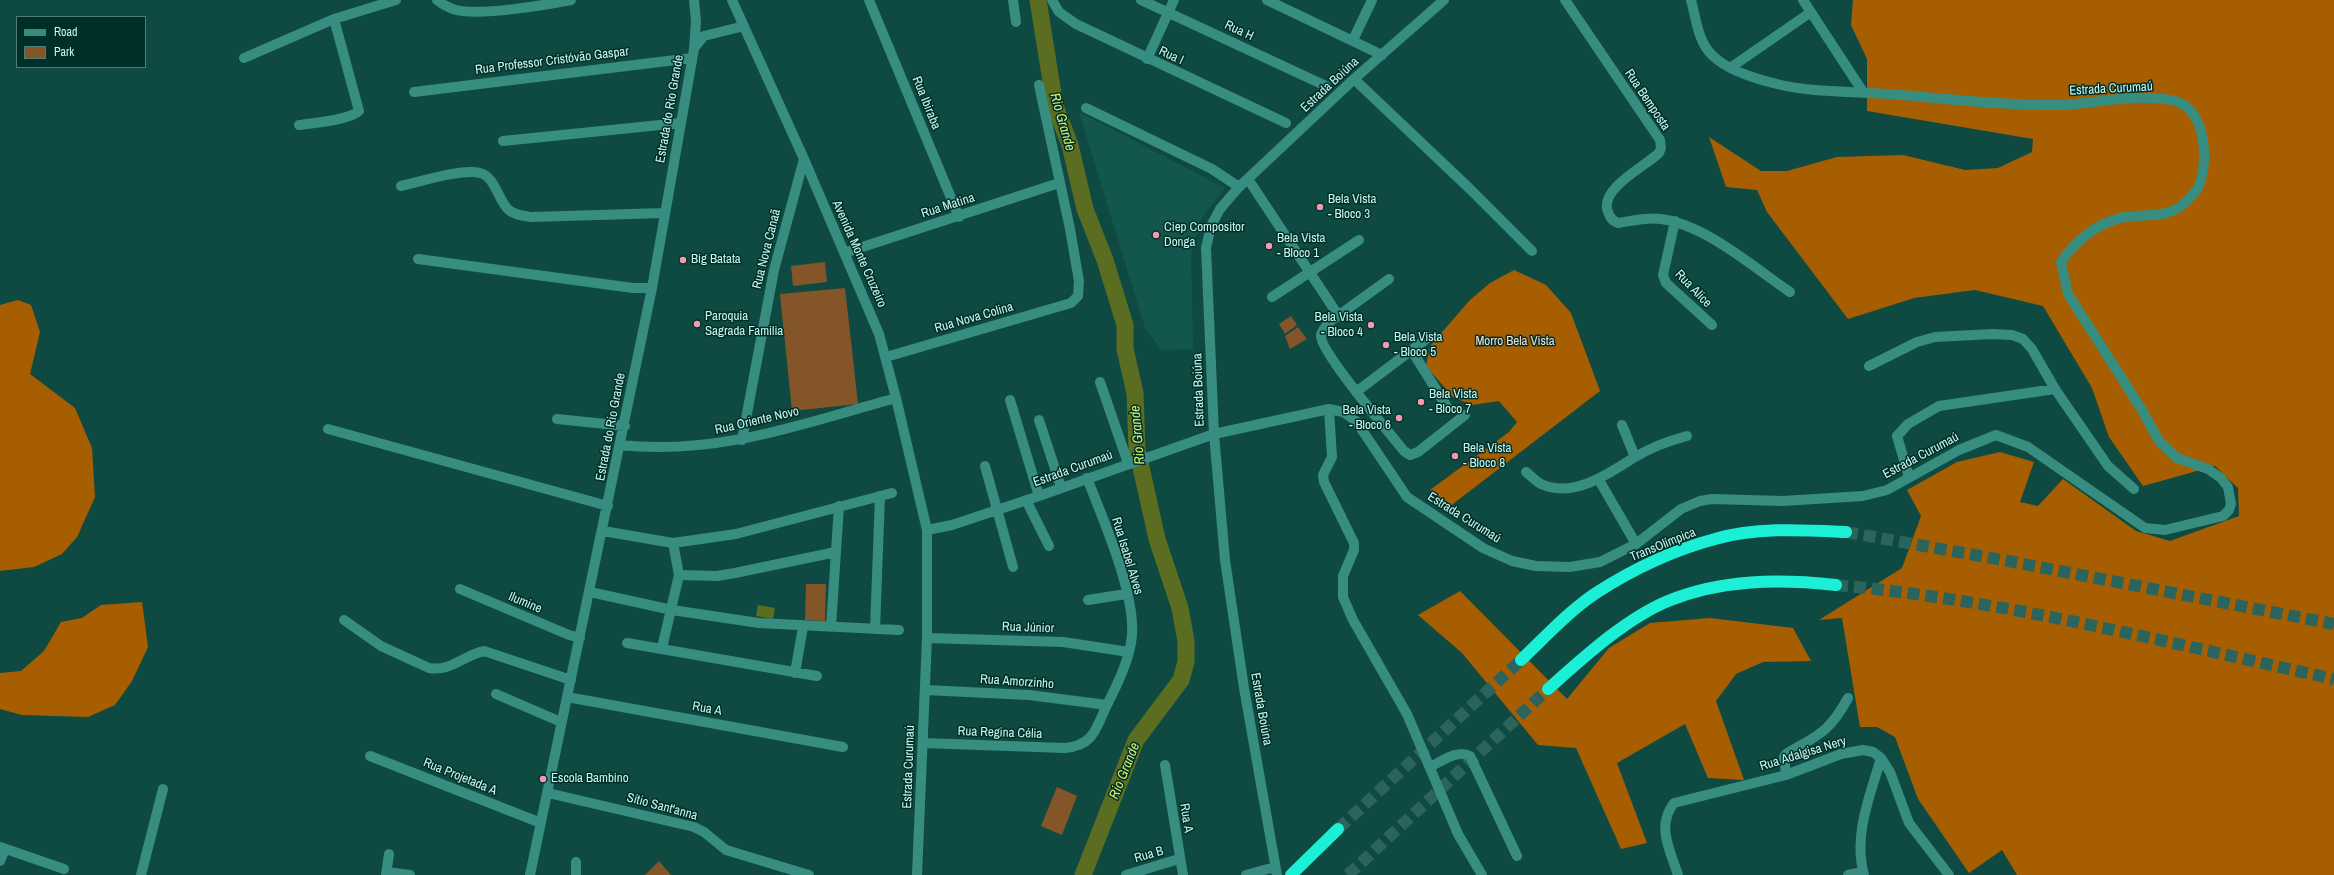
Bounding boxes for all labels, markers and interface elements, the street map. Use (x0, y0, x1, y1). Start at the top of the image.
legend (16, 16, 146, 68)
street label: Rua H (1222, 18, 1256, 44)
text: Road (54, 24, 78, 40)
text: Park (54, 44, 74, 60)
street label: Rua Professor Cristóvão Gaspar (474, 44, 630, 78)
street label: Rua I (1156, 44, 1186, 68)
street label: Estrada do Rio Grande (653, 54, 687, 164)
street label: Estrada Boiúna (1298, 54, 1362, 116)
street label: Rua Bemposta (1621, 66, 1673, 134)
street label: Rua Ibiraba (908, 74, 944, 132)
street label: Estrada Curumaú (2069, 79, 2153, 99)
water label: Rio Grande (1046, 91, 1078, 153)
street label: Rua Matina (919, 190, 977, 222)
place label: Bela Vista - Bloco 3 (1328, 192, 1376, 223)
street label: Avenida Monte Cruzeiro (828, 198, 890, 310)
marker: Bela Vista - Bloco 3 (1315, 202, 1325, 212)
street label: Rua Nova Canaã (750, 207, 784, 291)
place label: Ciep Compositor Donga (1164, 220, 1245, 251)
marker: Ciep Compositor Donga (1151, 230, 1161, 240)
place label: Bela Vista - Bloco 1 (1277, 231, 1325, 262)
marker: Bela Vista - Bloco 1 (1264, 241, 1274, 251)
place label: Big Batata (691, 252, 741, 268)
marker: Big Batata (678, 255, 688, 265)
street label: Rua Alice (1671, 267, 1715, 311)
street label: Rua Nova Colina (933, 299, 1015, 337)
place label: Paroquia Sagrada Familia (705, 309, 783, 340)
place label: Bela Vista - Bloco 4 (1315, 310, 1363, 341)
marker: Paroquia Sagrada Familia (692, 319, 702, 329)
marker: Bela Vista - Bloco 4 (1366, 320, 1376, 330)
place label: Bela Vista - Bloco 5 (1394, 330, 1442, 361)
park label: Morro Bela Vista (1475, 334, 1555, 350)
marker: Bela Vista - Bloco 5 (1381, 340, 1391, 350)
street label: Estrada Boiúna (1190, 353, 1208, 427)
street label: Estrada do Rio Grande (593, 372, 629, 482)
place label: Bela Vista - Bloco 7 (1429, 387, 1477, 418)
marker: Bela Vista - Bloco 7 (1416, 397, 1426, 407)
place label: Bela Vista - Bloco 6 (1343, 403, 1391, 434)
street label: Rua Oriente Novo (713, 404, 801, 438)
water label: Rio Grande (1127, 405, 1149, 465)
marker: Bela Vista - Bloco 6 (1394, 413, 1404, 423)
street label: Estrada Curumaú (1880, 430, 1962, 482)
place label: Bela Vista - Bloco 8 (1463, 441, 1511, 472)
street label: Estrada Curumaú (1031, 447, 1115, 491)
marker: Bela Vista - Bloco 8 (1450, 451, 1460, 461)
street label: Estrada Curumaú (1424, 489, 1504, 547)
street label: Rua Isabel Alves (1108, 515, 1146, 597)
street label: TransOlímpica (1628, 525, 1698, 565)
street label: Ilumine (506, 589, 544, 617)
street label: Rua Júnior (1002, 619, 1054, 637)
street label: Estrada Boiúna (1247, 671, 1275, 747)
street label: Rua Amorzinho (980, 672, 1054, 692)
street label: Rua A (691, 699, 723, 719)
street label: Rua Regina Célia (957, 724, 1043, 742)
street label: Estrada Curumaú (900, 725, 918, 809)
street label: Rua Adalgisa Nery (1758, 733, 1848, 775)
water label: Rio Grande (1106, 740, 1144, 802)
street label: Rua Projetada A (421, 755, 499, 799)
place label: Escola Bambino (551, 771, 629, 787)
marker: Escola Bambino (538, 774, 548, 784)
street label: Sítio Sant'anna (625, 790, 699, 824)
street label: Rua A (1176, 802, 1196, 834)
street label: Rua B (1133, 843, 1165, 867)

